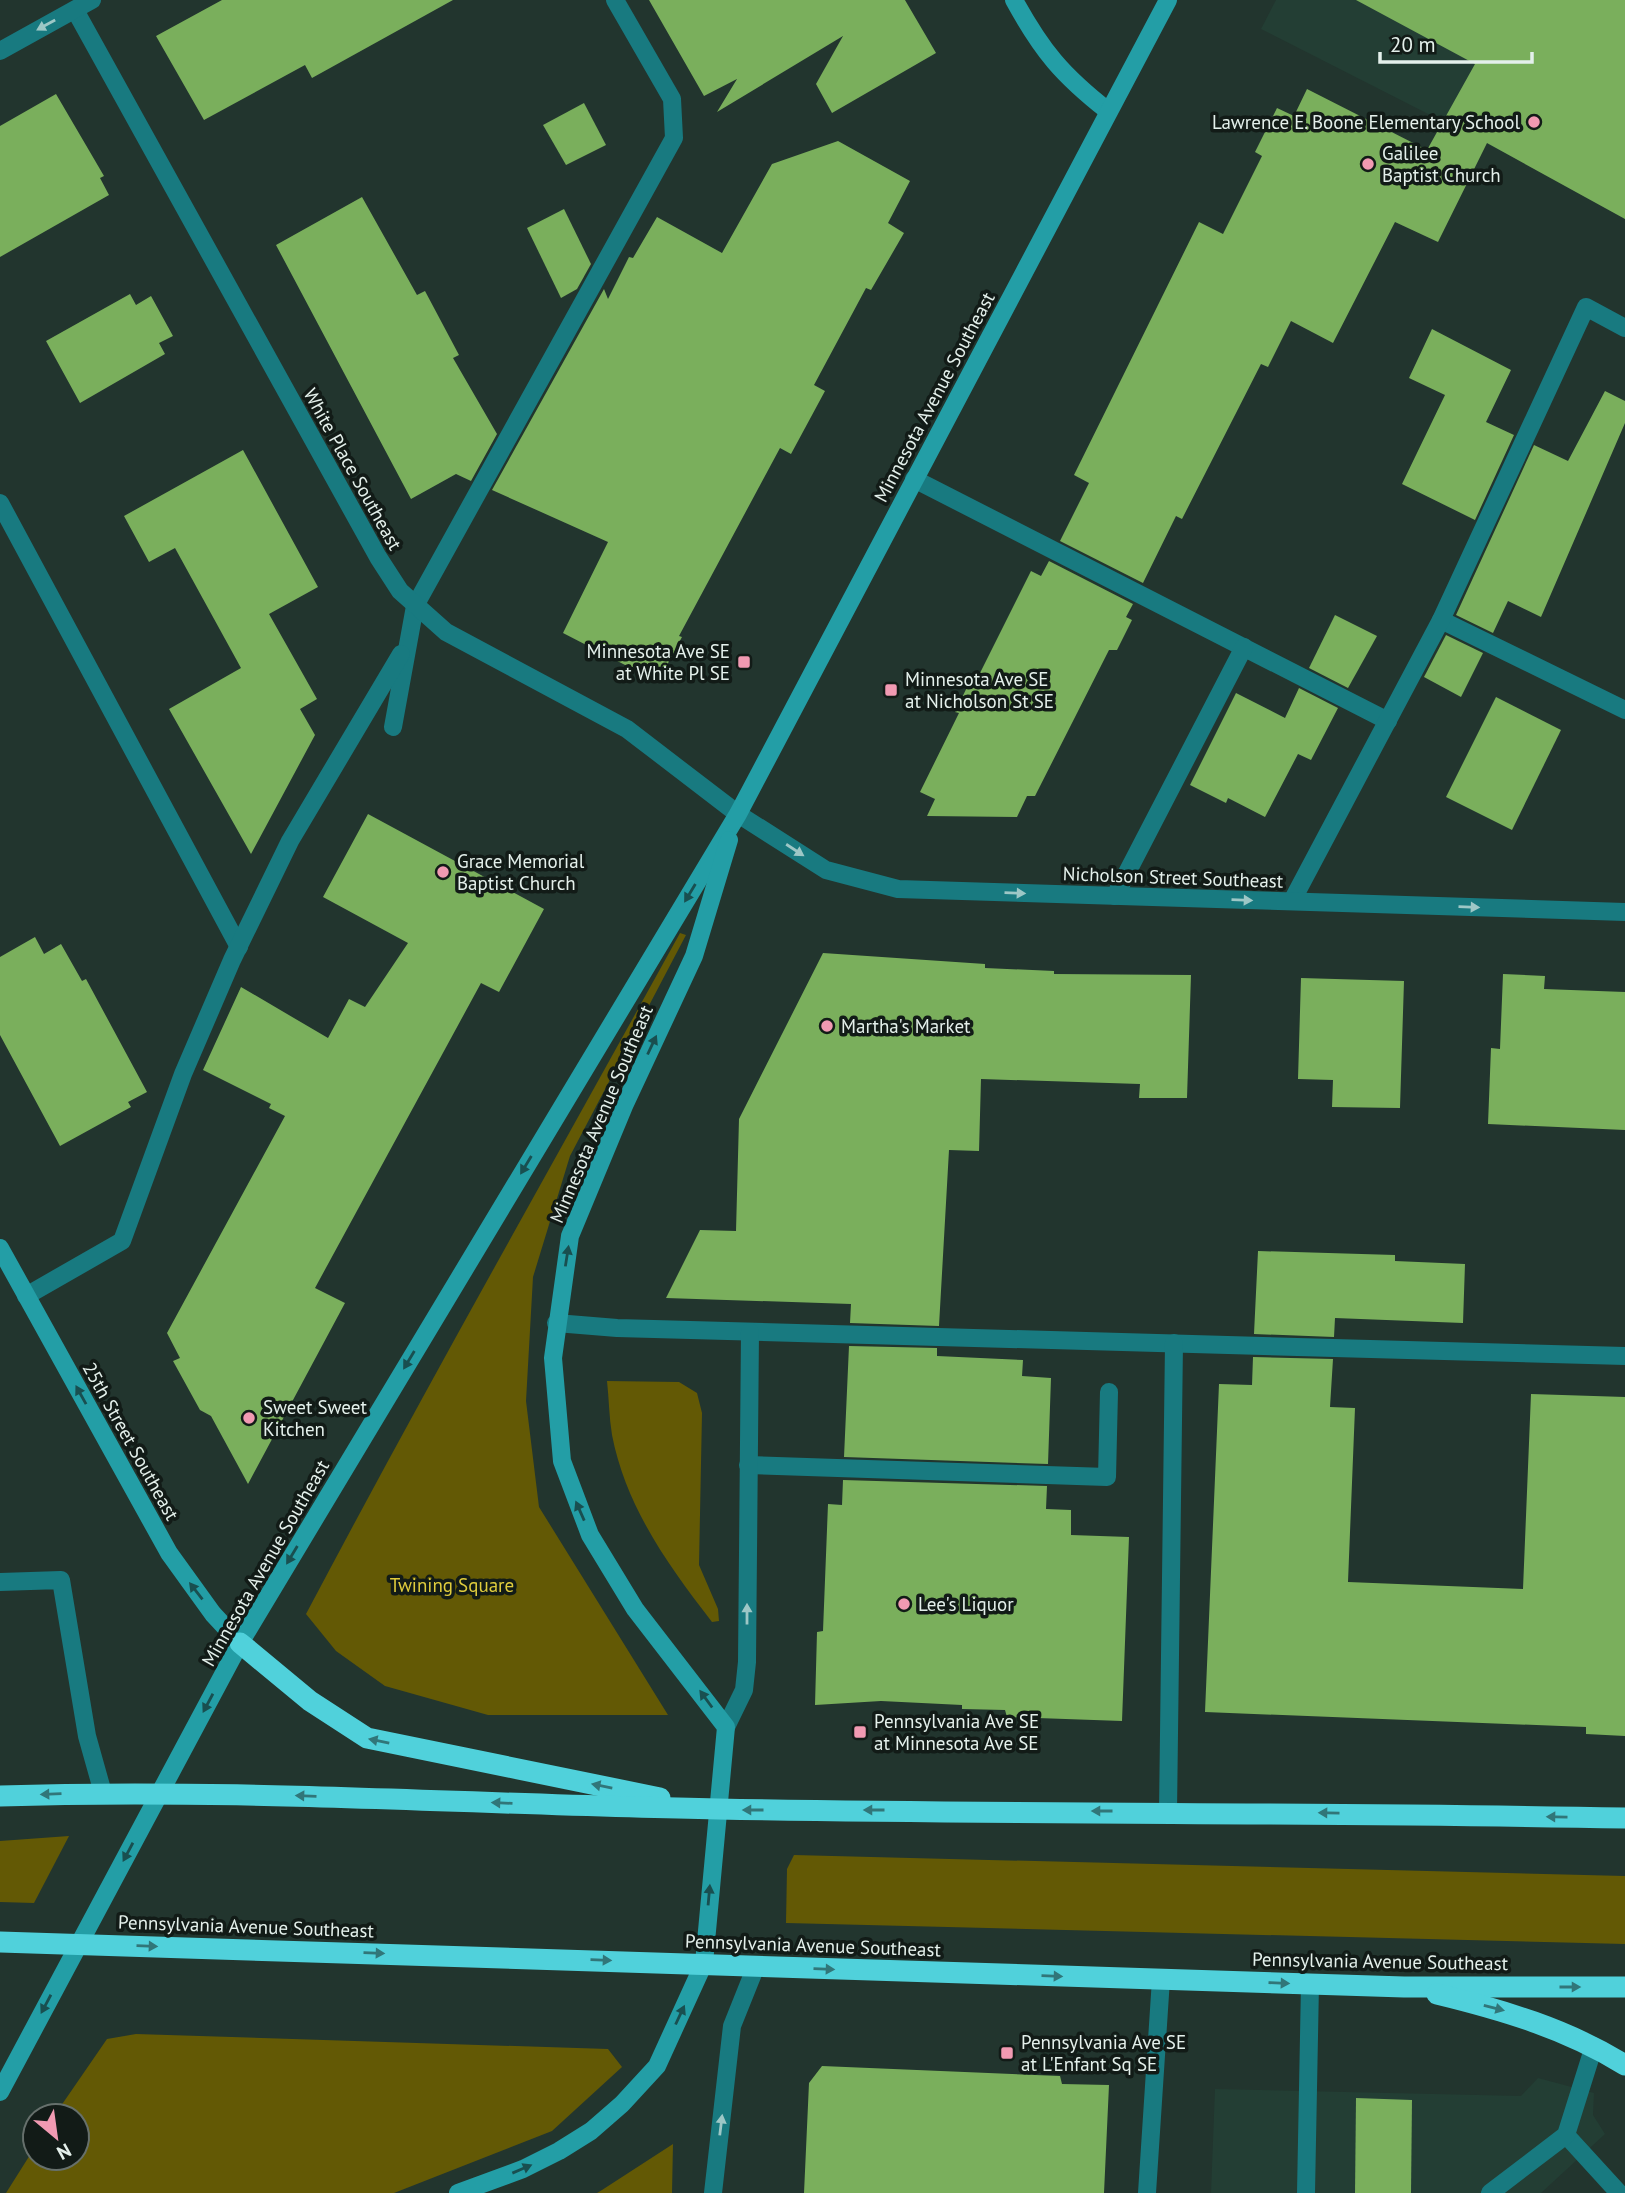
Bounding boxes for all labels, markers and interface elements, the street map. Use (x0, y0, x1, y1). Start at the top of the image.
one-way arrow (36, 19, 56, 31)
scale bar (1380, 21, 1532, 65)
text: 20 m (1390, 31, 1436, 58)
place label: Lawrence E. Boone Elementary School (1212, 110, 1520, 134)
marker: Lawrence E. Boone Elementary School (1526, 114, 1542, 130)
place label: Galilee Baptist Church (1382, 141, 1501, 187)
marker: Galilee Baptist Church (1360, 156, 1376, 172)
street label: Minnesota Avenue Southeast (868, 287, 1000, 506)
street label: White Place Southeast (299, 384, 408, 555)
place label: Minnesota Ave SE at White Pl SE (587, 639, 730, 685)
marker: Minnesota Ave SE at White Pl SE (736, 654, 752, 670)
place label: Minnesota Ave SE at Nicholson St SE (905, 667, 1054, 713)
marker: Minnesota Ave SE at Nicholson St SE (883, 682, 899, 698)
one-way arrow (786, 844, 805, 857)
place label: Grace Memorial Baptist Church (457, 849, 585, 895)
street label: Nicholson Street Southeast (1062, 861, 1284, 893)
marker: Grace Memorial Baptist Church (435, 864, 451, 880)
one-way arrow (683, 884, 696, 903)
one-way arrow (1004, 887, 1026, 898)
one-way arrow (1231, 894, 1253, 905)
one-way arrow (1459, 901, 1481, 912)
street label: Minnesota Avenue Southeast (544, 1001, 658, 1227)
place label: Martha's Market (841, 1014, 971, 1038)
marker: Martha's Market (819, 1018, 835, 1034)
one-way arrow (647, 1035, 658, 1056)
one-way arrow (520, 1155, 533, 1174)
one-way arrow (562, 1245, 573, 1267)
one-way arrow (403, 1350, 416, 1369)
street label: 25th Street Southeast (78, 1358, 185, 1525)
one-way arrow (75, 1385, 87, 1405)
place label: Sweet Sweet Kitchen (263, 1395, 367, 1441)
marker: Sweet Sweet Kitchen (241, 1410, 257, 1426)
street label: Minnesota Avenue Southeast (196, 1455, 334, 1670)
one-way arrow (574, 1501, 586, 1521)
one-way arrow (286, 1546, 299, 1565)
park label: Twining Square (390, 1573, 514, 1597)
one-way arrow (189, 1582, 203, 1600)
place label: Lee's Liquor (918, 1592, 1014, 1616)
marker: Lee's Liquor (896, 1596, 912, 1612)
one-way arrow (741, 1603, 753, 1625)
one-way arrow (699, 1690, 713, 1708)
one-way arrow (203, 1693, 214, 1713)
place label: Pennsylvania Ave SE at Minnesota Ave SE (874, 1709, 1039, 1755)
marker: Pennsylvania Ave SE at Minnesota Ave SE (852, 1724, 868, 1740)
one-way arrow (368, 1735, 390, 1746)
one-way arrow (591, 1781, 613, 1792)
one-way arrow (40, 1789, 62, 1800)
one-way arrow (295, 1791, 317, 1802)
one-way arrow (490, 1797, 512, 1808)
one-way arrow (742, 1804, 764, 1816)
one-way arrow (863, 1804, 885, 1816)
one-way arrow (1091, 1805, 1113, 1817)
one-way arrow (1318, 1807, 1340, 1818)
one-way arrow (1546, 1811, 1568, 1822)
one-way arrow (122, 1842, 134, 1861)
one-way arrow (704, 1884, 715, 1906)
street label: Pennsylvania Avenue Southeast (118, 1910, 375, 1942)
street label: Pennsylvania Avenue Southeast (685, 1929, 942, 1961)
one-way arrow (136, 1940, 158, 1952)
street label: Pennsylvania Avenue Southeast (1252, 1947, 1509, 1975)
one-way arrow (363, 1948, 385, 1959)
one-way arrow (591, 1955, 613, 1966)
one-way arrow (813, 1963, 835, 1974)
one-way arrow (1041, 1970, 1063, 1981)
one-way arrow (1268, 1977, 1290, 1988)
one-way arrow (1559, 1981, 1581, 1993)
one-way arrow (40, 1994, 52, 2014)
one-way arrow (1483, 2003, 1505, 2014)
one-way arrow (674, 2005, 686, 2025)
place label: Pennsylvania Ave SE at L'Enfant Sq SE (1021, 2030, 1186, 2076)
marker: Pennsylvania Ave SE at L'Enfant Sq SE (999, 2045, 1015, 2061)
north arrow (21, 2102, 91, 2172)
one-way arrow (716, 2114, 727, 2136)
text: N (53, 2138, 76, 2165)
one-way arrow (511, 2163, 532, 2174)

